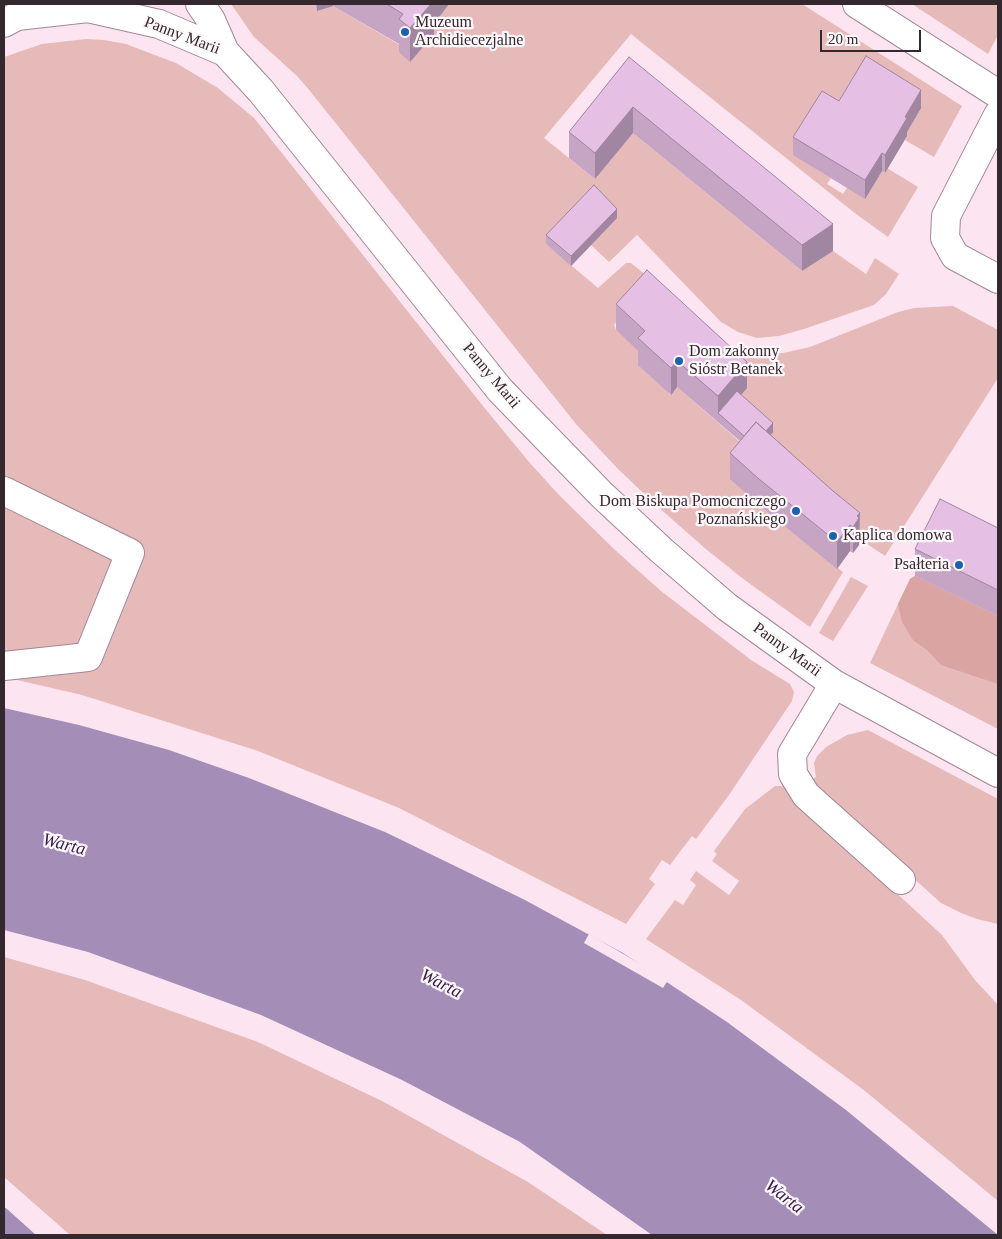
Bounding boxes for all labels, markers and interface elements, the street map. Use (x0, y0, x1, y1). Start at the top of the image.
street label: Panny Marii (141, 13, 223, 59)
place label: Muzeum Archidiecezjalne (415, 13, 523, 51)
scale bar (822, 20, 923, 52)
marker: Muzeum Archidiecezjalne (399, 26, 411, 38)
text: 20 m (828, 31, 858, 47)
street label: Panny Marii (458, 339, 524, 413)
place label: Dom zakonny Sióstr Betanek (689, 342, 783, 380)
marker: Dom zakonny Sióstr Betanek (673, 355, 685, 367)
place label: Dom Biskupa Pomocniczego Poznańskiego (599, 492, 786, 530)
marker: Dom Biskupa Pomocniczego Poznańskiego (790, 505, 802, 517)
place label: Kaplica domowa (843, 526, 952, 546)
marker: Kaplica domowa (827, 530, 839, 542)
place label: Psałteria (894, 555, 949, 575)
marker: Psałteria (953, 559, 965, 571)
street label: Panny Marii (749, 619, 825, 681)
water label: Warta (40, 829, 88, 861)
water label: Warta (417, 965, 465, 1003)
water label: Warta (760, 1175, 808, 1219)

